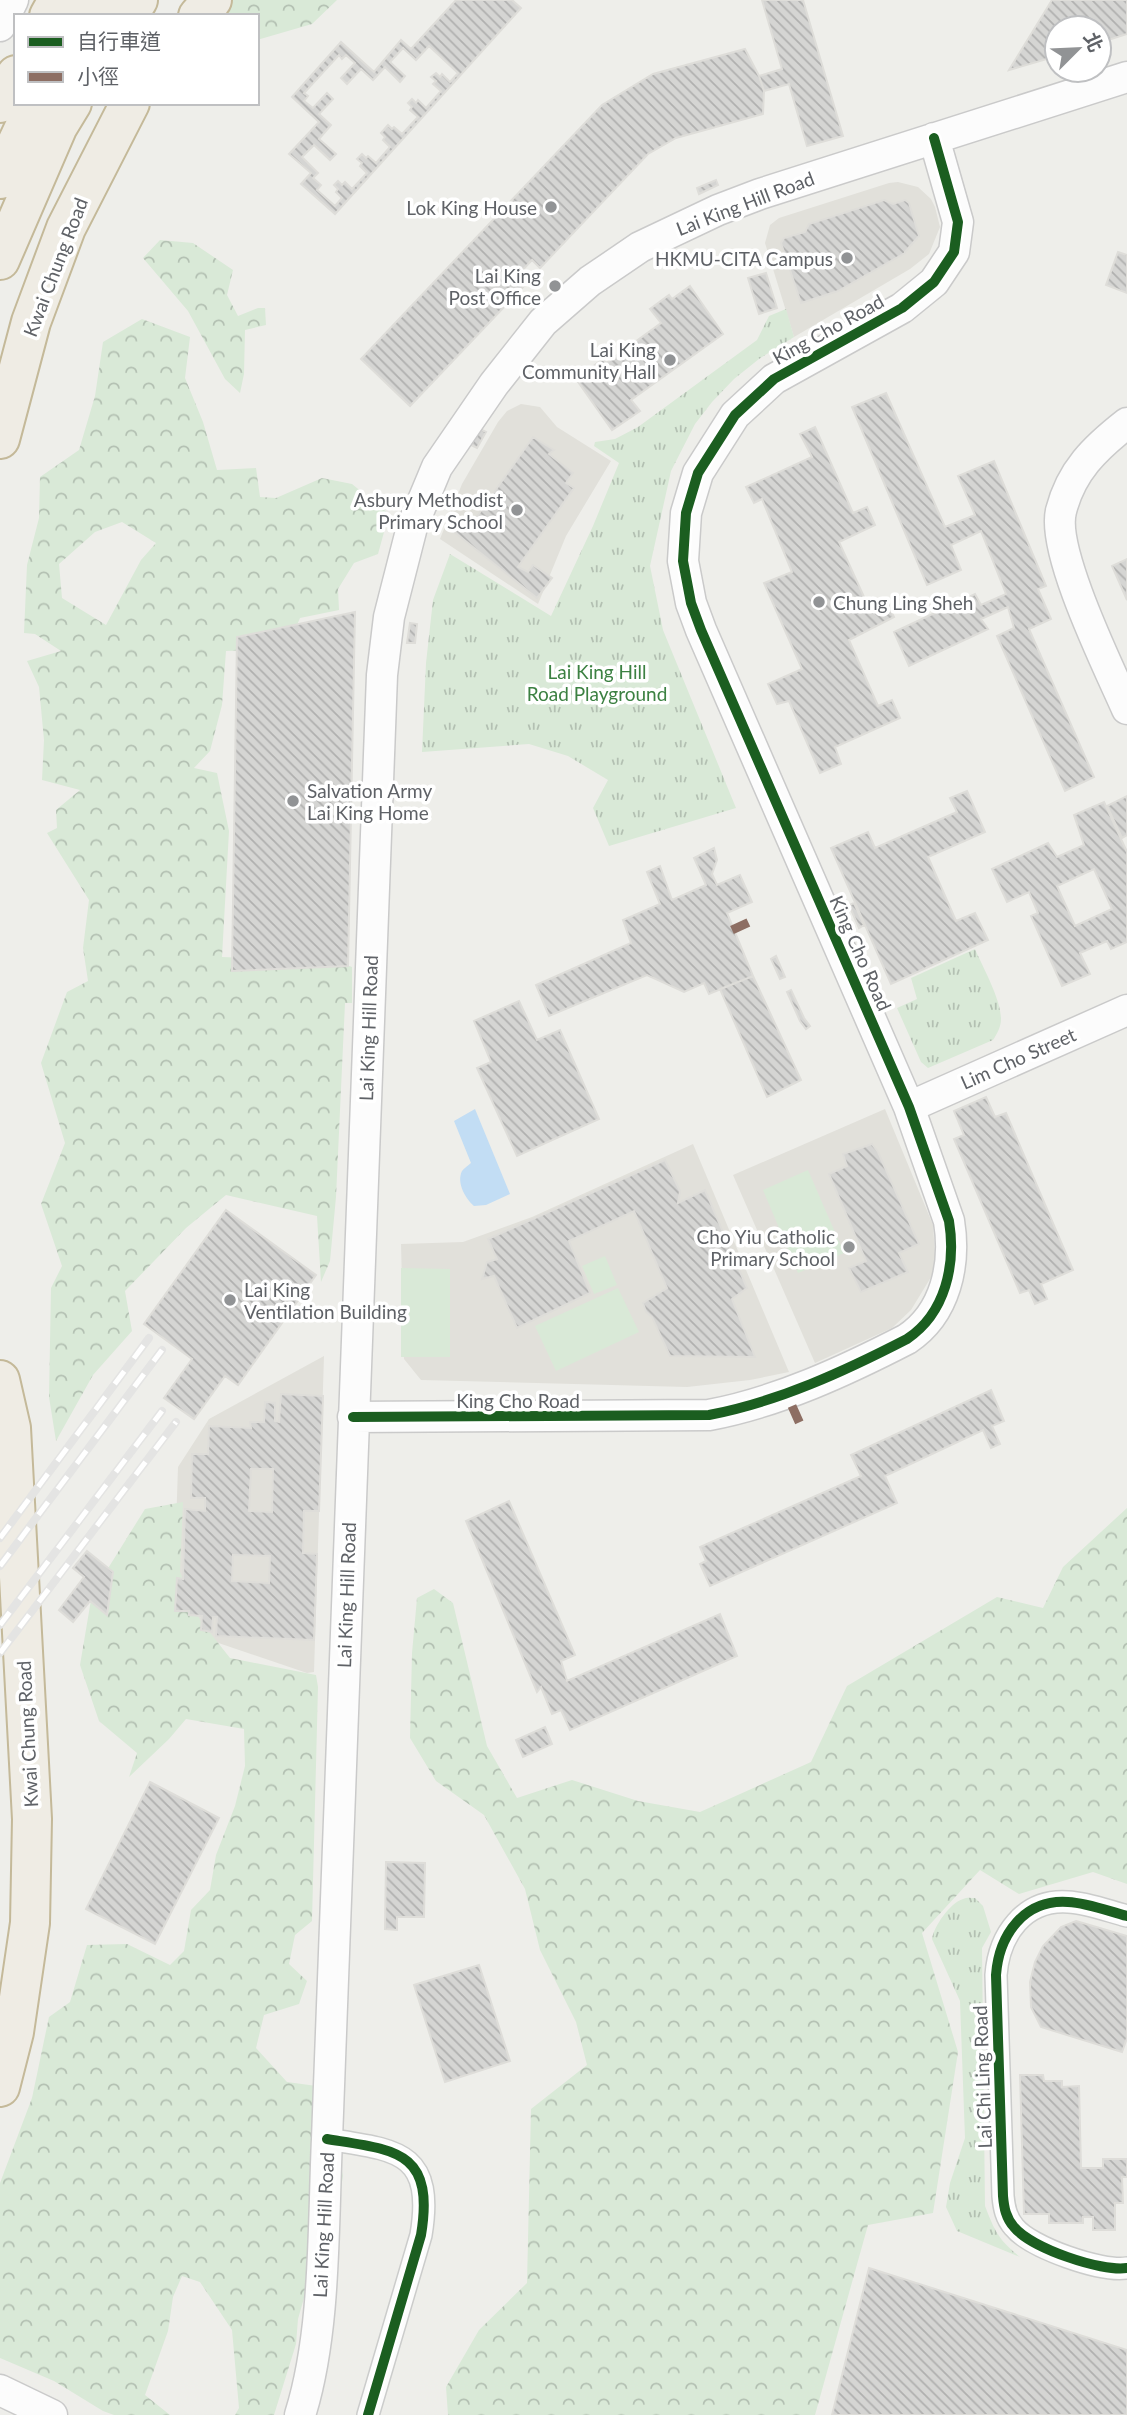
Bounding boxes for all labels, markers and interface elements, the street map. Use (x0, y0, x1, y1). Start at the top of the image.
legend (14, 14, 259, 105)
north arrow (1043, 14, 1113, 84)
text: 自行車道 (77, 28, 161, 53)
text: 北 (1080, 29, 1108, 55)
text: 小徑 (77, 63, 119, 88)
street label: Lai King Hill Road (673, 166, 817, 240)
street label: Kwai Chung Road (18, 194, 92, 340)
place label: Lok King House (406, 196, 537, 219)
marker: Lok King House (543, 199, 559, 215)
place label: HKMU-CITA Campus (655, 247, 833, 270)
marker: HKMU-CITA Campus (839, 250, 855, 266)
place label: Lai King Post Office (448, 264, 541, 309)
marker: Lai King Post Office (547, 278, 563, 294)
street label: King Cho Road (768, 289, 888, 369)
place label: Lai King Community Hall (522, 338, 656, 383)
marker: Lai King Community Hall (662, 352, 678, 368)
place label: Asbury Methodist Primary School (354, 488, 503, 533)
marker: Asbury Methodist Primary School (509, 502, 525, 518)
place label: Chung Ling Sheh (833, 591, 973, 614)
marker: Chung Ling Sheh (811, 594, 827, 610)
park label: Lai King Hill Road Playground (527, 660, 667, 705)
place label: Salvation Army Lai King Home (307, 779, 432, 824)
marker: Salvation Army Lai King Home (285, 793, 301, 809)
street label: King Cho Road (825, 892, 897, 1014)
street label: Lai King Hill Road (354, 955, 382, 1101)
street label: Lim Cho Street (957, 1022, 1079, 1094)
place label: Cho Yiu Catholic Primary School (697, 1225, 835, 1270)
marker: Cho Yiu Catholic Primary School (841, 1239, 857, 1255)
place label: Lai King Ventilation Building (244, 1278, 407, 1323)
marker: Lai King Ventilation Building (222, 1292, 238, 1308)
street label: King Cho Road (456, 1389, 580, 1412)
street label: Lai King Hill Road (332, 1522, 360, 1668)
street label: Kwai Chung Road (12, 1660, 42, 1808)
street label: Lai Chi Ling Road (968, 2005, 996, 2149)
street label: Lai King Hill Road (308, 2151, 338, 2299)

